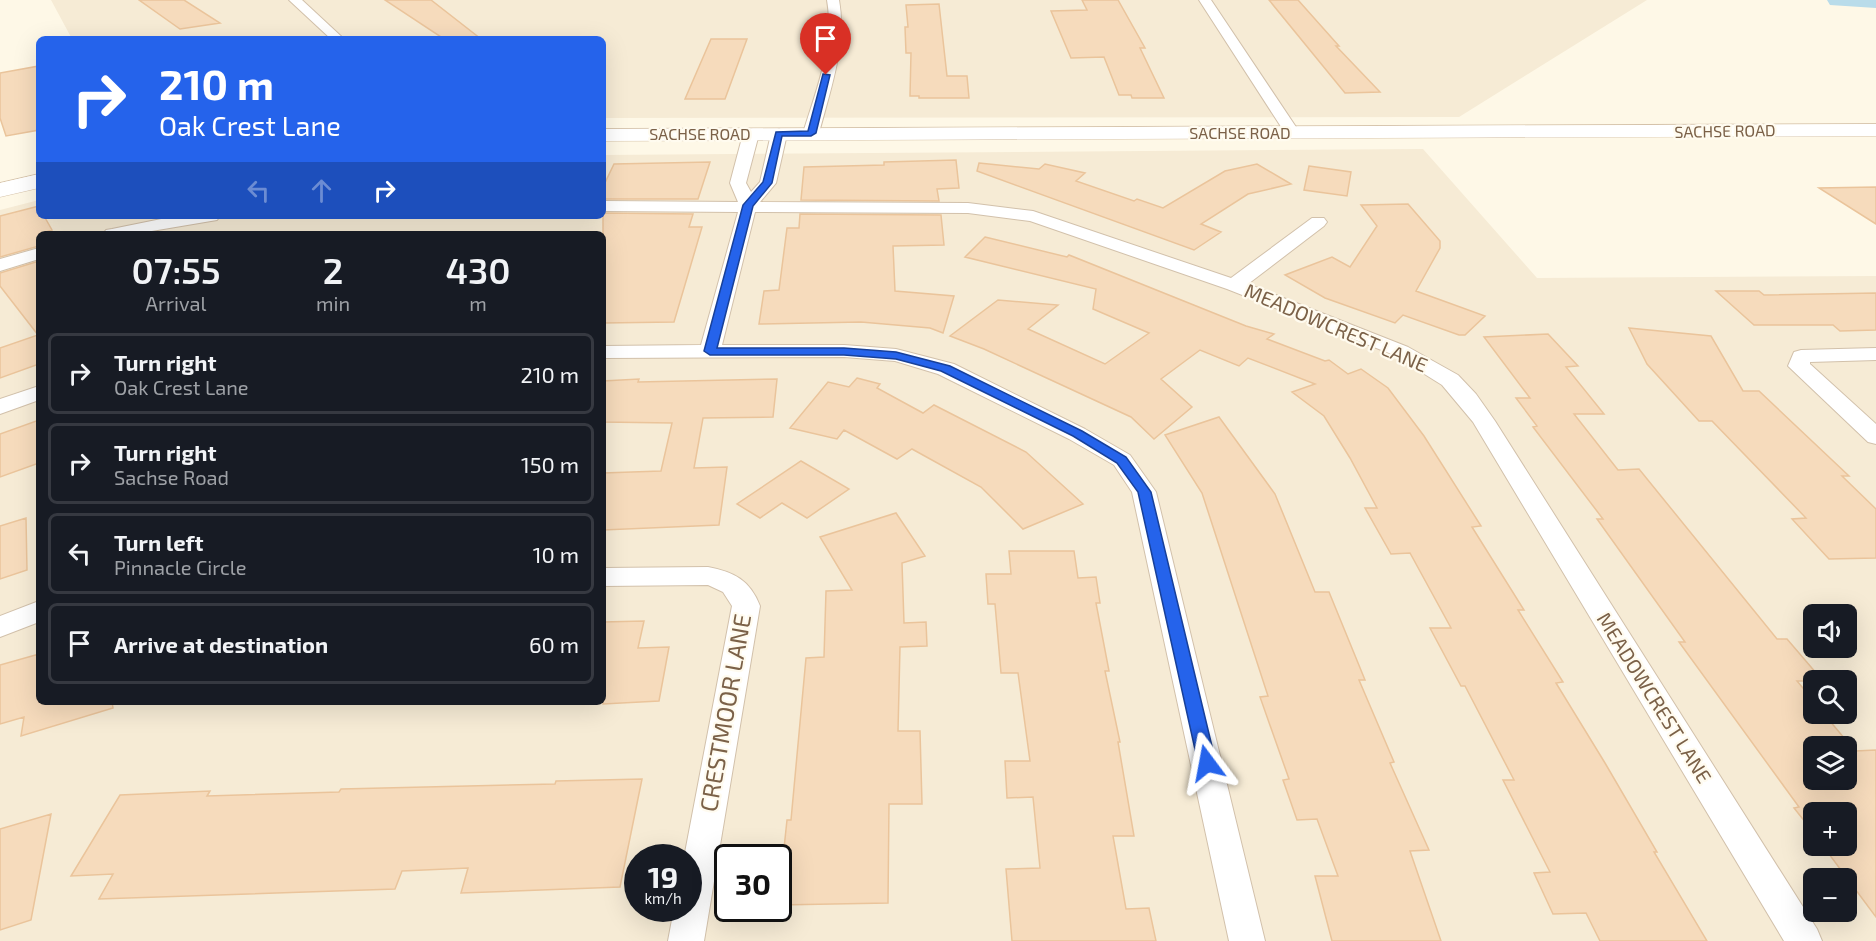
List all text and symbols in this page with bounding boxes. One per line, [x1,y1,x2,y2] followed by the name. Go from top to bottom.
[800,13,851,75] pin
[809,22,842,55] icon: arrive
[159,58,274,108] text: 210 m
[60,60,138,138] icon: right
[159,109,341,141] text: Oak Crest Lane
[1674,120,1776,141] street label: SACHSE ROAD
[1189,123,1291,142] street label: SACHSE ROAD
[649,124,751,143] street label: SACHSE ROAD
[242,174,275,207] icon: left
[305,174,338,207] icon: ahead
[368,174,401,207] icon: right
[131,248,221,291] text: 07:55
[323,248,343,291] text: 2
[445,248,511,291] text: 430
[1241,278,1432,377] street label: MEADOWCREST LANE
[146,291,206,315] text: Arrival
[316,291,350,315] text: min
[469,291,487,315] text: m
[114,349,216,375] text: Turn right
[63,357,96,390] icon: right
[520,361,579,387] text: 210 m
[114,375,249,399] text: Oak Crest Lane
[114,439,216,465] text: Turn right
[63,447,96,480] icon: right
[521,451,579,477] text: 150 m
[114,465,229,489] text: Sachse Road
[114,529,203,555] text: Turn left
[63,537,96,570] icon: left
[533,541,579,567] text: 10 m
[114,555,246,579] text: Pinnacle Circle
[1803,604,1857,922] map controls
[1803,604,1857,658] button: sound
[1593,608,1717,787] street label: MEADOWCREST LANE
[693,612,756,814] street label: CRESTMOOR LANE
[63,627,96,660] icon: arrive
[114,631,328,657] text: Arrive at destination
[529,631,579,657] text: 60 m
[1803,670,1857,724] button: search
[1175,731,1239,795] position arrow
[1803,736,1857,790] button: layers
[1803,802,1857,856] button: +
[714,844,792,922] speed limit sign: 30
[648,858,678,894] text: 19
[1803,868,1857,922] button: −
[644,889,682,907] text: km/h

